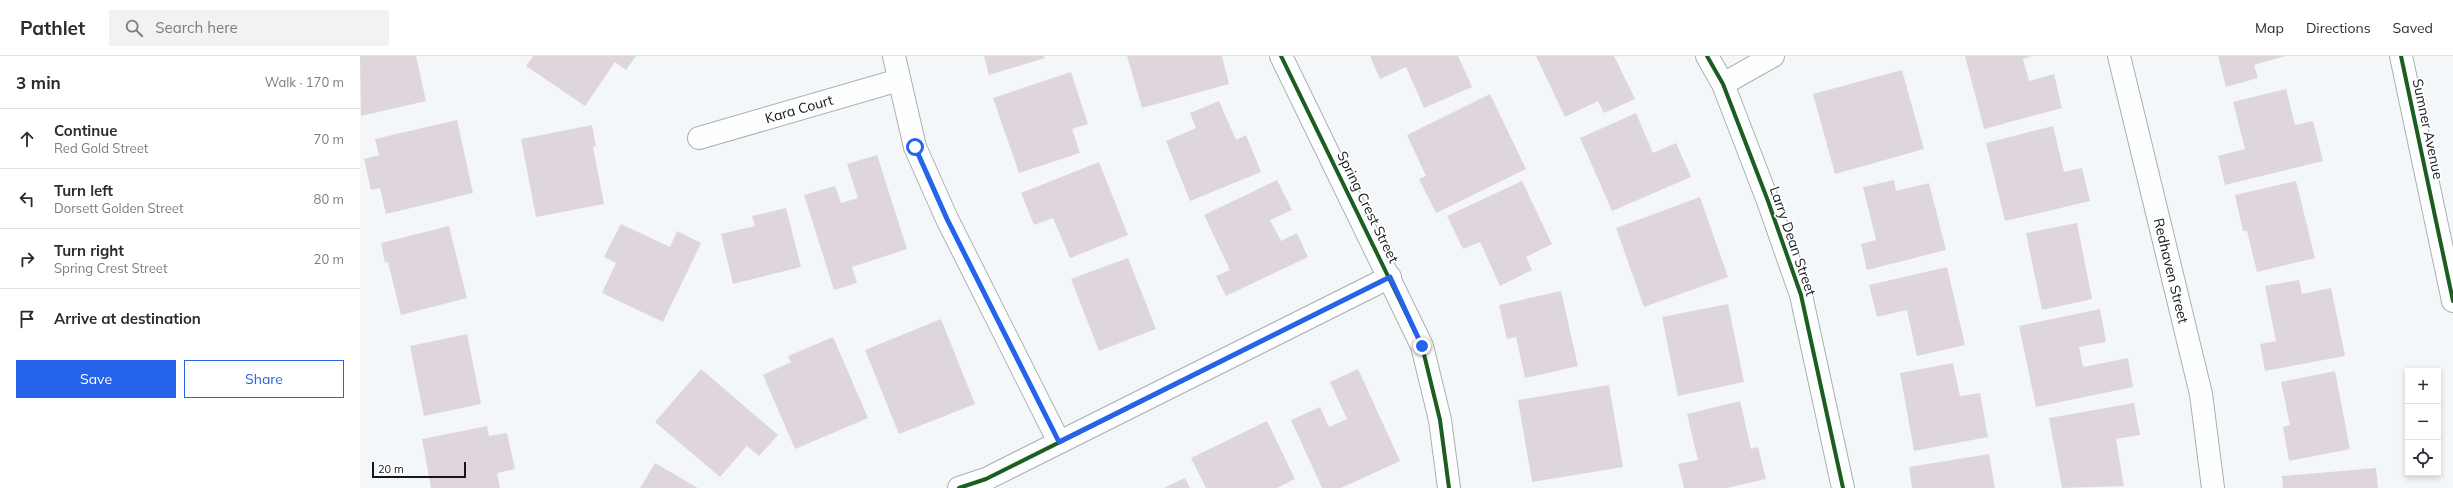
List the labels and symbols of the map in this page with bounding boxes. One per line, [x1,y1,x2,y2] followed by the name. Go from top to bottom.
[2409,77,2447,181] street label: Sumner Avenue
[763,91,835,127] street label: Kara Court
[906,138,924,156] route start
[1333,148,1403,266] street label: Spring Crest Street
[1766,184,1820,298] street label: Larry Dean Street
[2150,216,2193,325] street label: Redhaven Street
[1413,337,1431,355] route end
[372,460,466,479] scale bar

